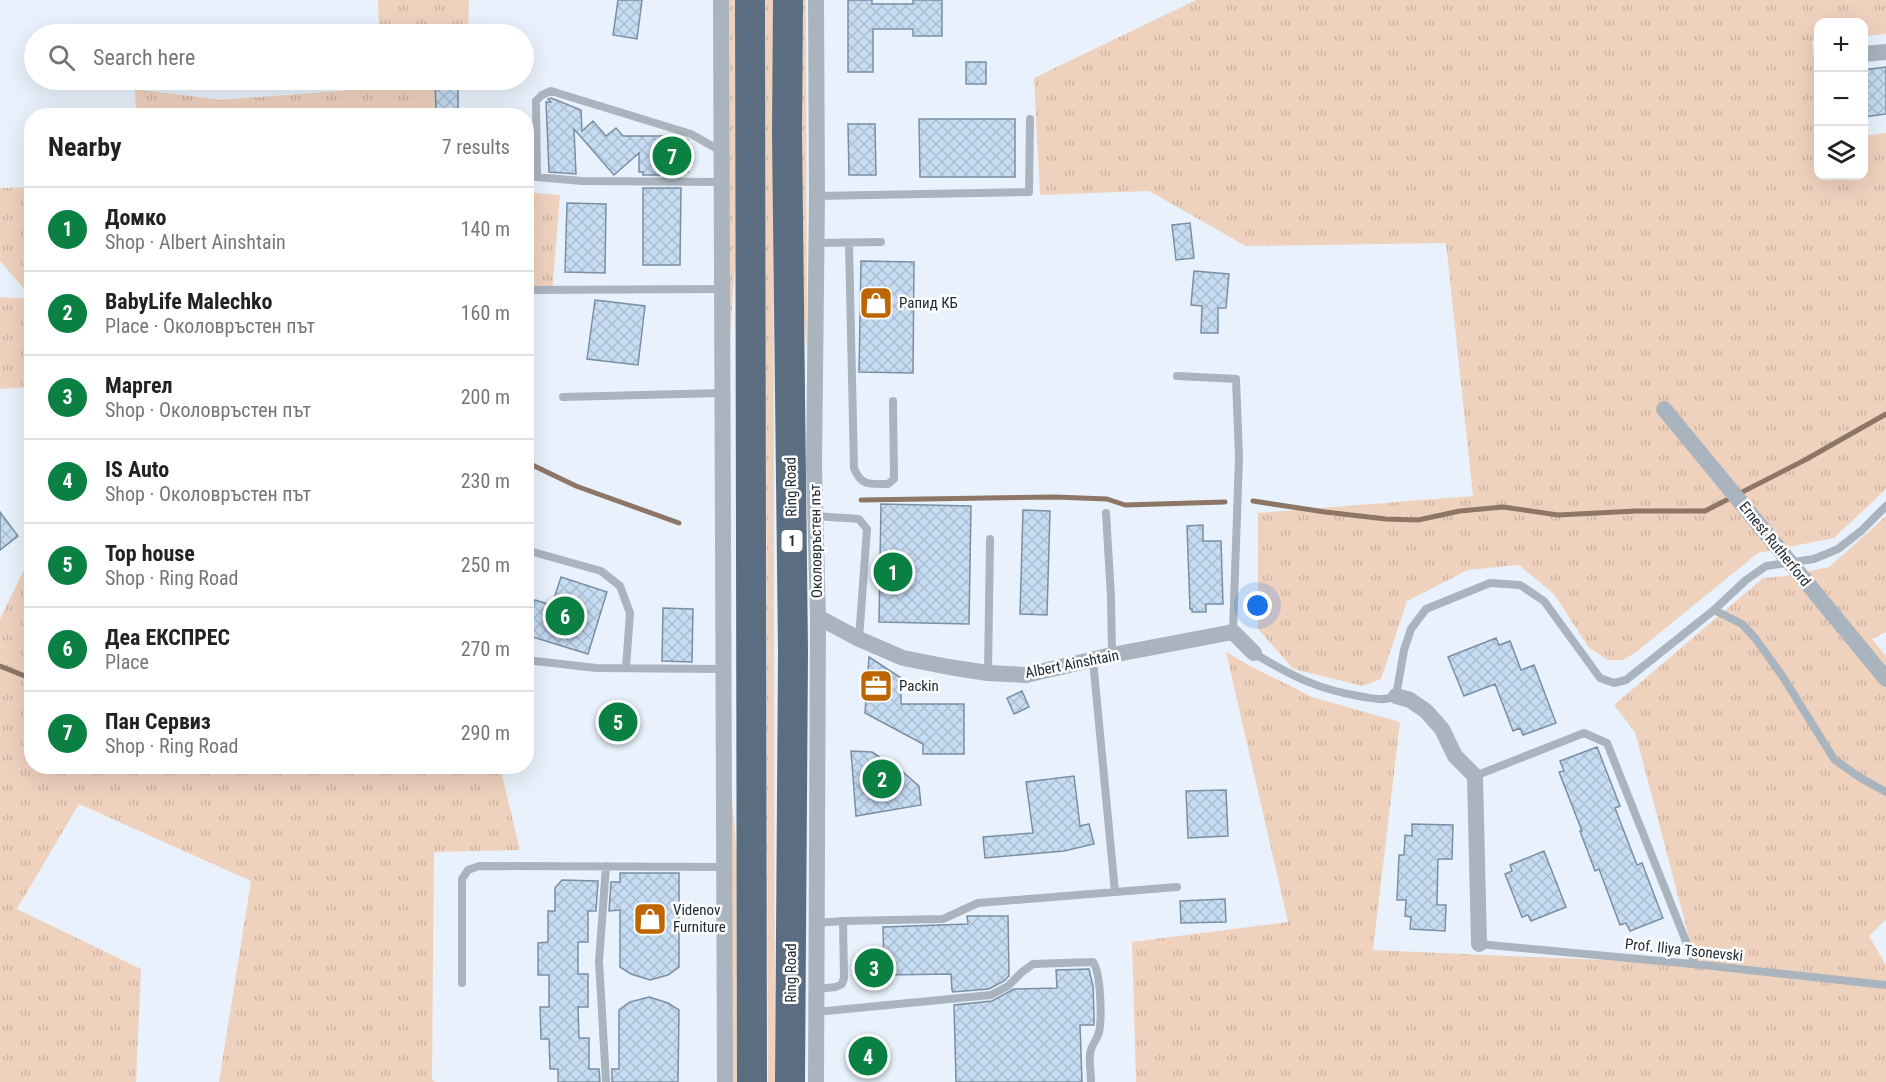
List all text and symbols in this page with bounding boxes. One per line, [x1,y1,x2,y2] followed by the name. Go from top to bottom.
[1814,18,1868,180] map controls
[1814,18,1868,72] button: +
[24,24,534,90] search box
[45,41,78,74] icon: search
[93,45,195,70] text: Search here
[1814,72,1868,126] button: −
[1814,126,1868,180] button: layers
[48,132,122,162] text: Nearby
[652,134,692,178] pin: 7
[442,135,510,159] text: 7 results
[105,205,166,230] text: Домко
[62,217,73,241] text: 1
[461,217,510,241] text: 140 m
[105,230,286,254] text: Shop · Albert Ainshtain
[858,285,894,321] shop icon: Рапид КБ
[105,289,272,314] text: BabyLife Malechko
[899,294,958,312] place label: Рапид КБ
[62,301,73,325] text: 2
[461,301,510,325] text: 160 m
[105,314,315,338] text: Place · Околовръстен път
[105,373,172,398] text: Маргел
[62,385,73,409] text: 3
[461,385,510,409] text: 200 m
[105,398,311,422] text: Shop · Околовръстен път
[105,457,169,482] text: IS Auto
[781,457,801,517] street label: Ring Road
[62,469,73,493] text: 4
[461,469,510,493] text: 230 m
[105,482,311,506] text: Shop · Околовръстен път
[806,484,826,598] street label: Околовръстен път
[1735,498,1815,590] street label: Ernest Rutherford
[782,530,802,552] road number: 1
[105,541,195,566] text: Top house
[874,550,912,594] pin: 1
[62,553,73,577] text: 5
[461,553,510,577] text: 250 m
[105,566,239,590] text: Shop · Ring Road
[1243,591,1272,620] your location
[546,594,584,638] pin: 6
[105,625,230,650] text: Деа ЕКСПРЕС
[62,637,73,661] text: 6
[461,637,510,661] text: 270 m
[1024,646,1120,682] street label: Albert Ainshtain
[105,650,149,674] text: Place
[858,668,894,704] office icon: Packin
[899,677,939,695] place label: Packin
[598,700,638,744] pin: 5
[105,709,211,734] text: Пан Сервиз
[62,721,73,745] text: 7
[461,721,510,745] text: 290 m
[105,734,239,758] text: Shop · Ring Road
[862,756,902,802] pin: 2
[632,901,668,937] shop icon: Videnov Furniture
[673,901,726,936] place label: Videnov Furniture
[1624,935,1744,965] street label: Prof. Iliya Tsonevski
[782,943,800,1003] street label: Ring Road
[854,946,894,990] pin: 3
[848,1034,888,1078] pin: 4

